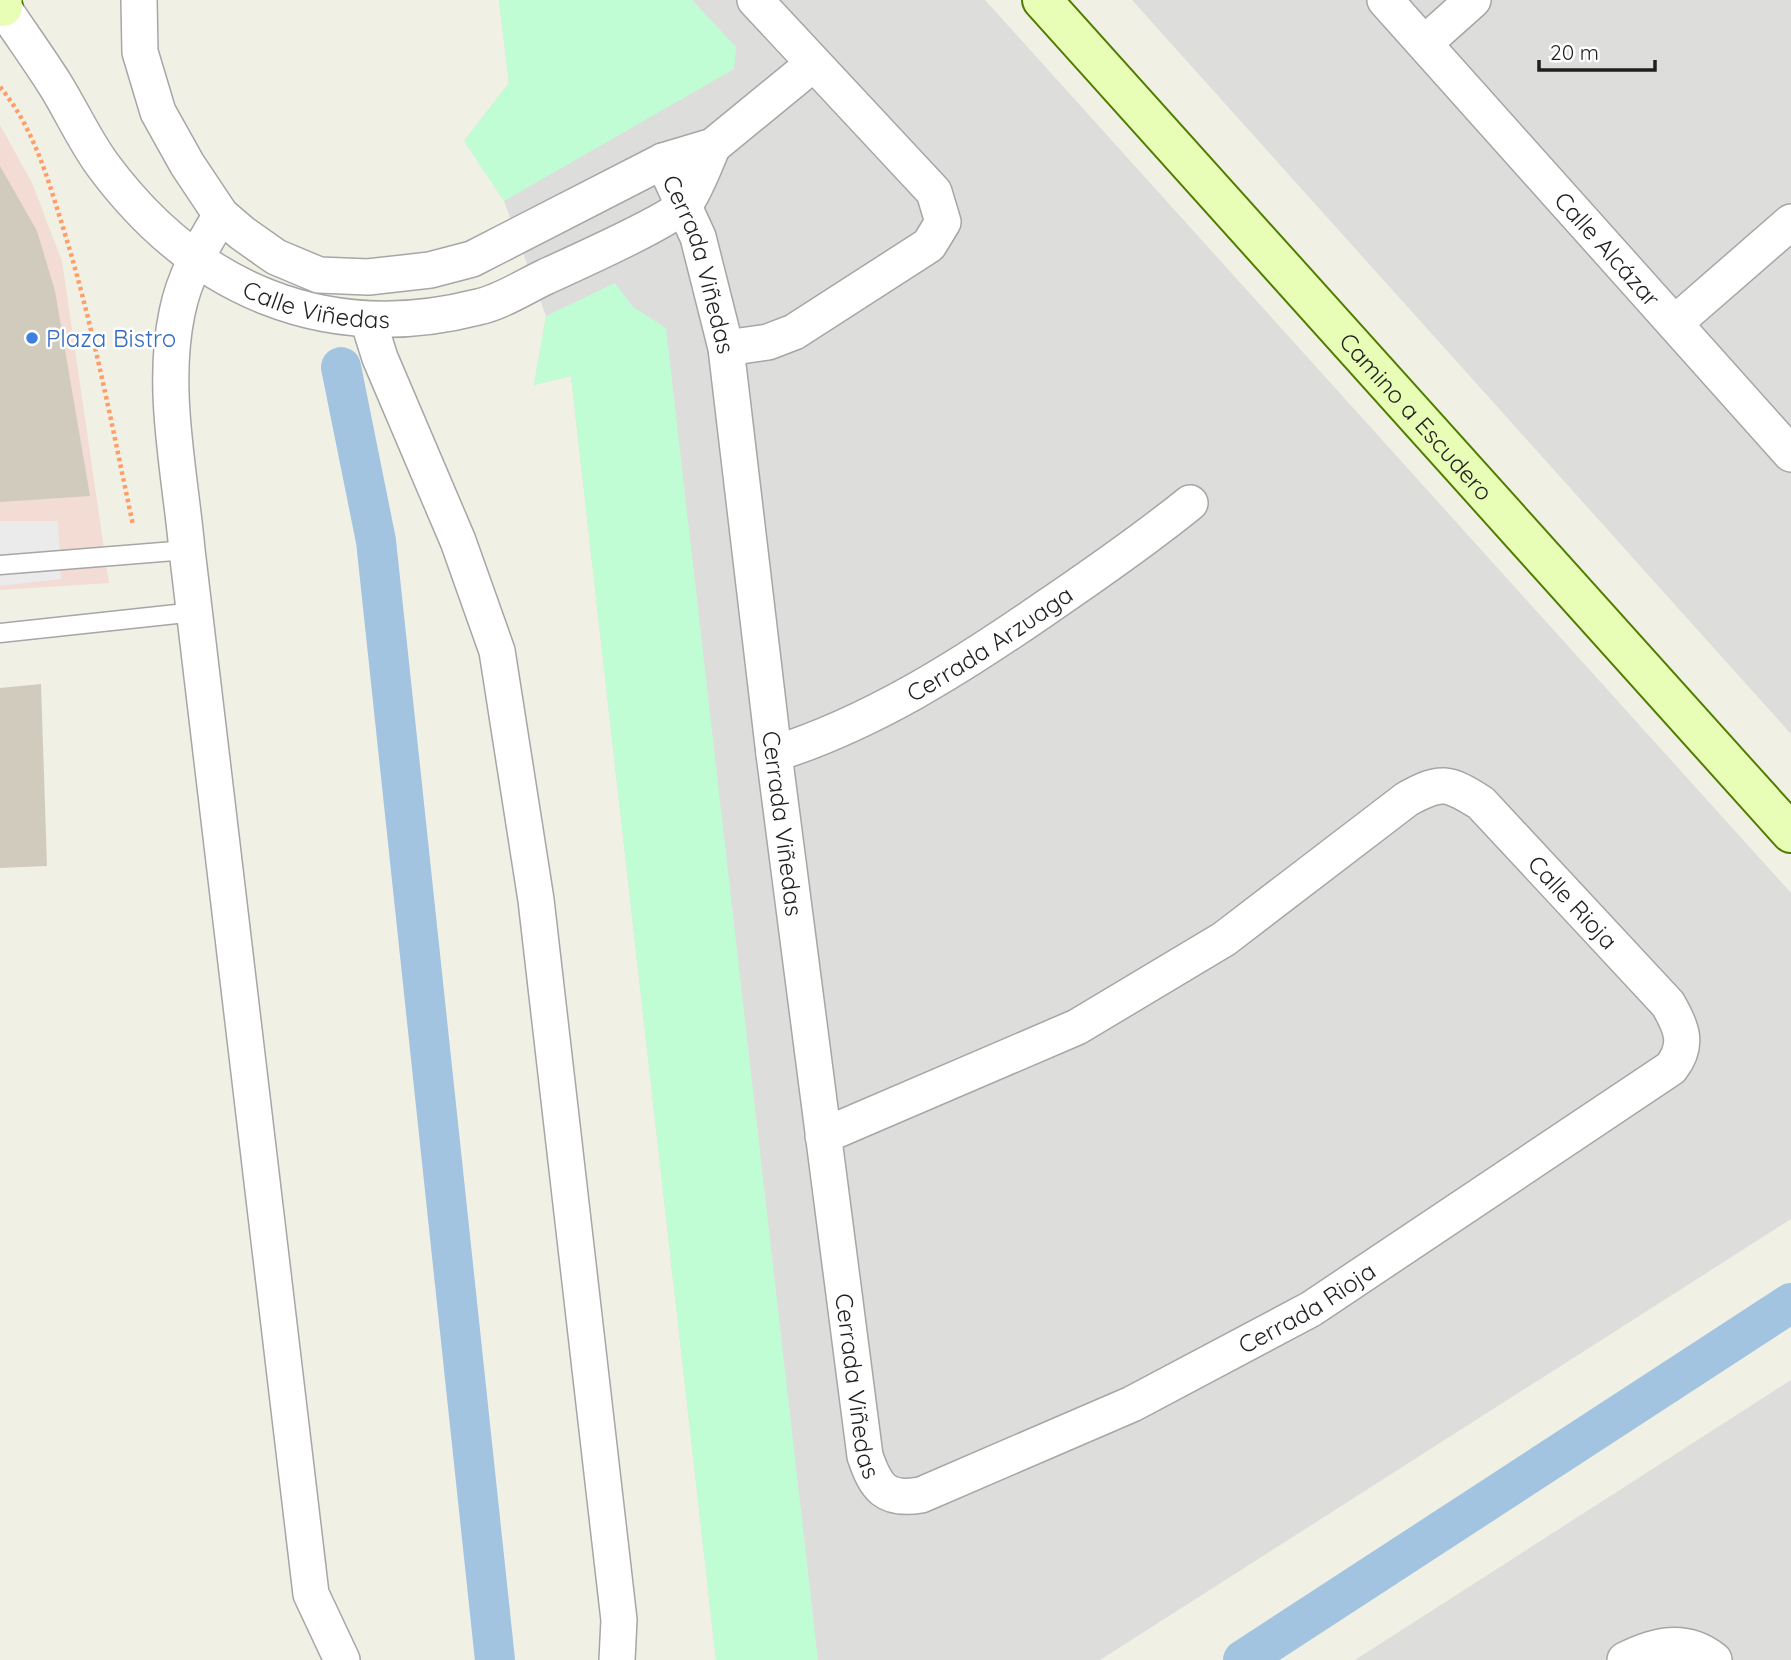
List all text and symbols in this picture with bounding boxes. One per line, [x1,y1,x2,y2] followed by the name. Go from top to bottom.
[1539,28,1654,72] scale bar
[1550,39,1599,65] text: 20 m
[656,170,742,357] street label: Cerrada Viñedas
[1548,185,1667,313] street label: Calle Alcázar
[238,274,390,334] street label: Calle Viñedas
[46,323,176,353] place label: Plaza Bistro
[1333,326,1500,507] street label: Camino a Escudero
[24,330,40,346] marker: Plaza Bistro
[901,579,1078,708] street label: Cerrada Arzuaga
[756,729,810,918] street label: Cerrada Viñedas
[1522,849,1624,955] street label: Calle Rioja
[1233,1255,1381,1360] street label: Cerrada Rioja
[829,1291,887,1483] street label: Cerrada Viñedas

